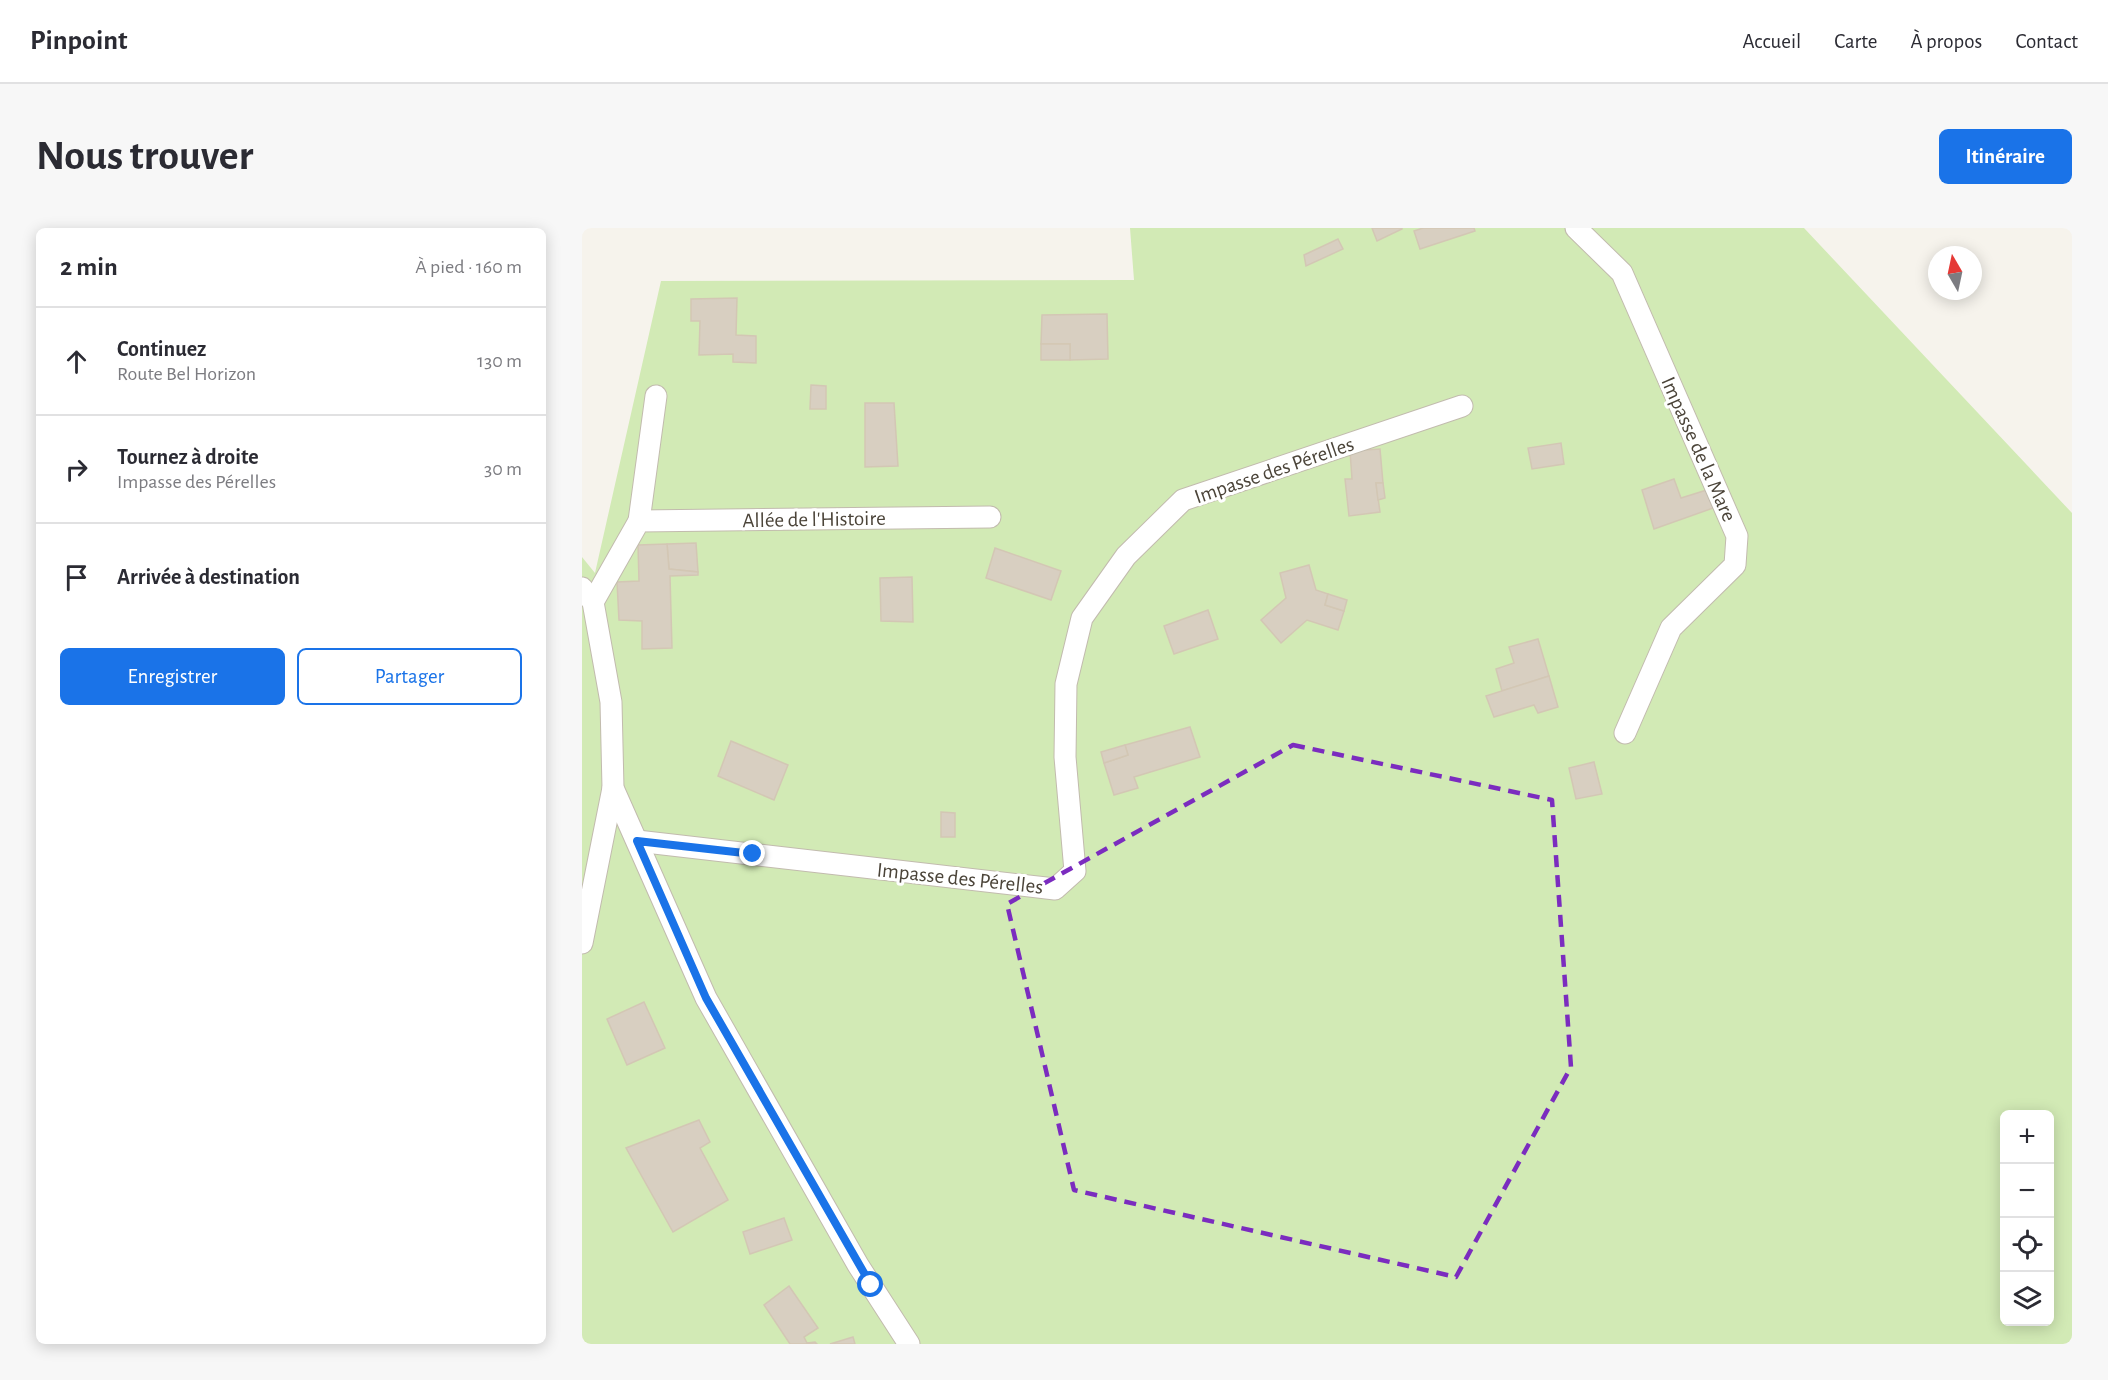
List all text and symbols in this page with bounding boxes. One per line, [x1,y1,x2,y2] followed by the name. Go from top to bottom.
[30,27,128,55] text: Pinpoint
[1743,31,1801,52] text: Accueil
[1834,31,1877,52] text: Carte
[1910,31,1982,52] text: À propos
[2015,31,2078,52] text: Contact
[1939,129,2072,184] button: Itinéraire
[36,135,253,177] text: Nous trouver
[1928,246,1982,300] north arrow
[60,254,118,280] text: 2 min
[415,257,522,277] text: À pied · 160 m
[117,338,206,360] text: Continuez
[60,345,93,378] icon: ahead
[477,351,522,371] text: 130 m
[117,364,256,384] text: Route Bel Horizon
[1657,374,1740,525] street label: Impasse de la Mare
[1192,433,1357,508] street label: Impasse des Pérelles
[117,446,259,468] text: Tournez à droite
[60,453,93,486] icon: right
[484,459,522,479] text: 30 m
[117,472,276,492] text: Impasse des Pérelles
[742,508,886,531] street label: Allée de l'Histoire
[60,561,93,594] icon: arrive
[117,566,300,588] text: Arrivée à destination
[60,648,285,705] button: Enregistrer
[297,648,522,705] button: Partager
[739,840,765,866] route end
[876,859,1044,898] street label: Impasse des Pérelles
[2000,1110,2054,1326] map controls
[2000,1110,2054,1164] button: +
[2000,1164,2054,1218] button: −
[2000,1218,2054,1272] button: locate
[857,1271,883,1297] route start
[2000,1272,2054,1326] button: layers

